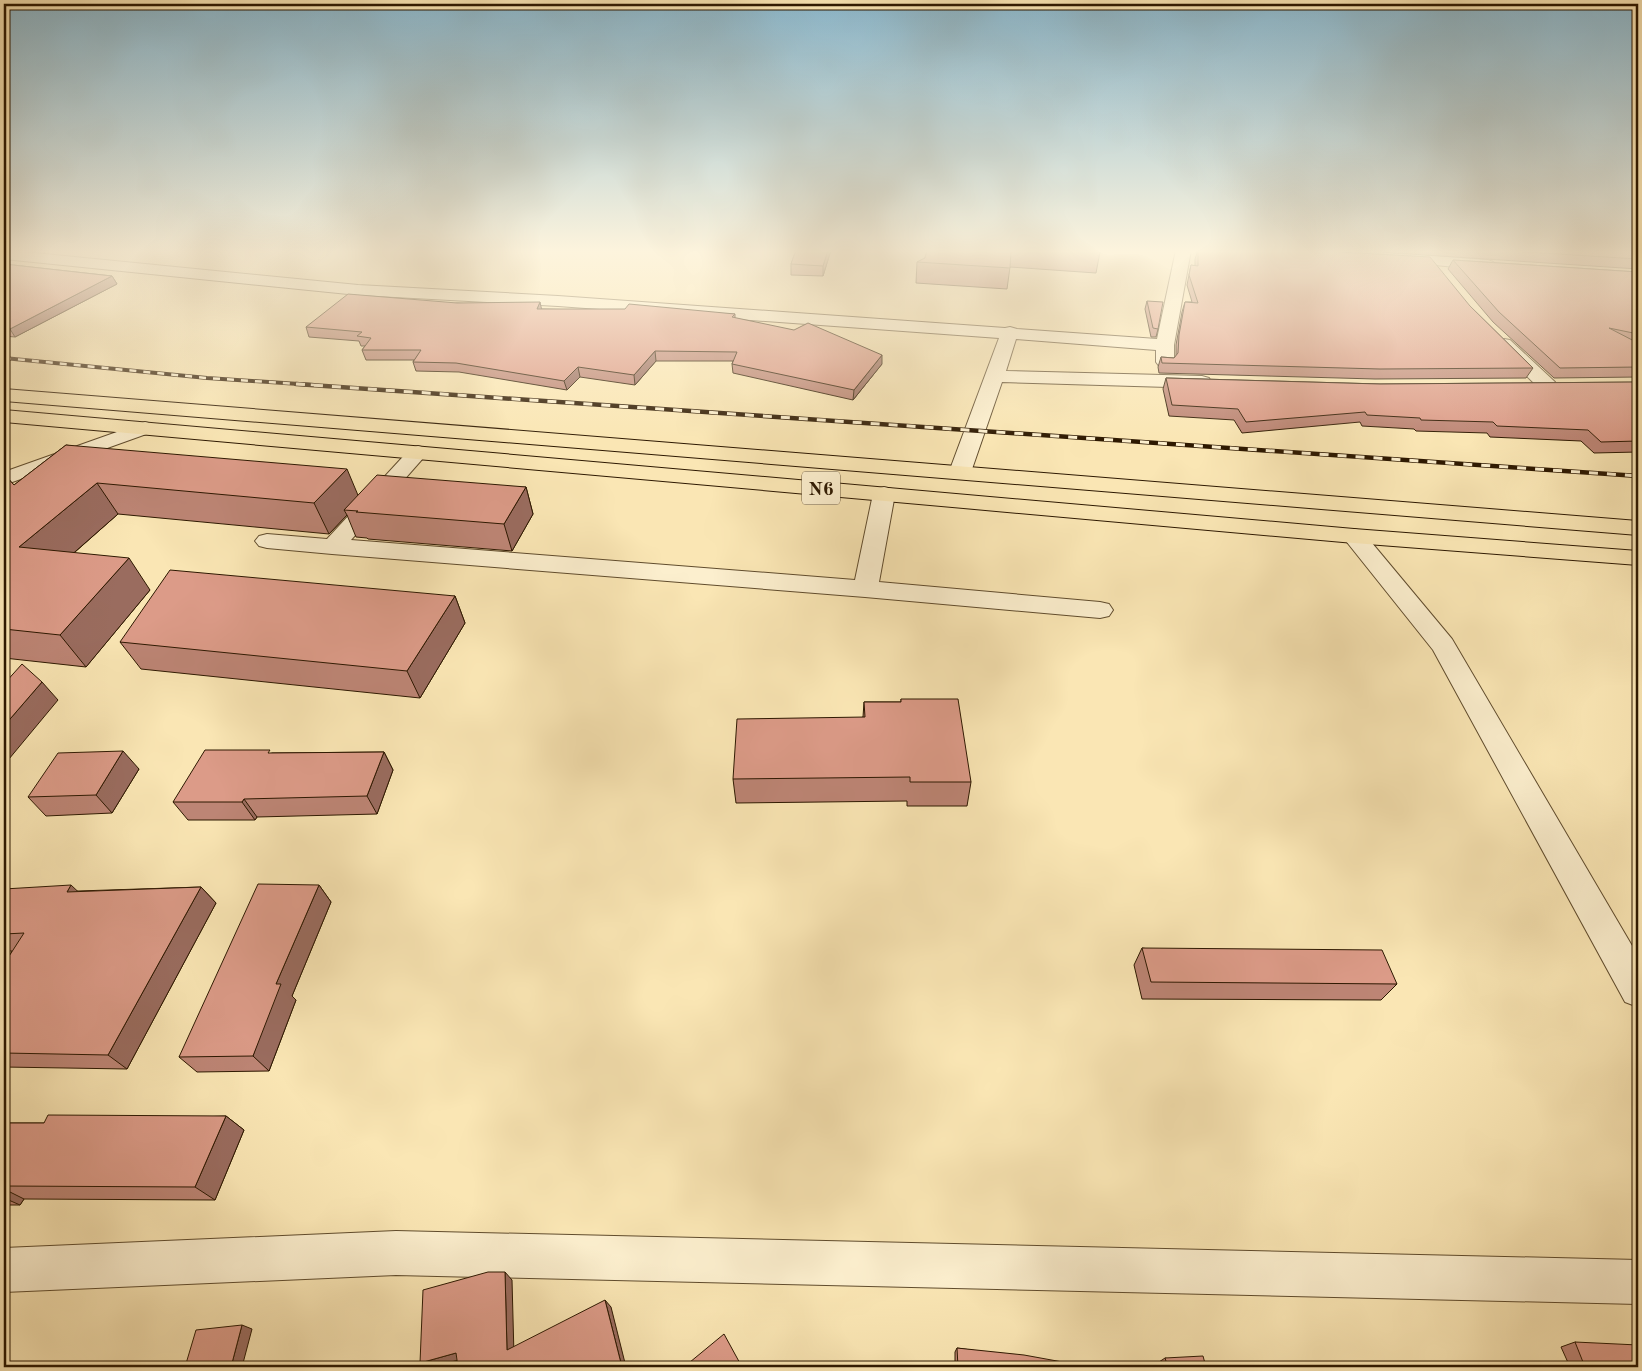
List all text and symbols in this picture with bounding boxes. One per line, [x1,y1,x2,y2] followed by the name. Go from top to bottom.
[802,472,840,504] road number: N6

